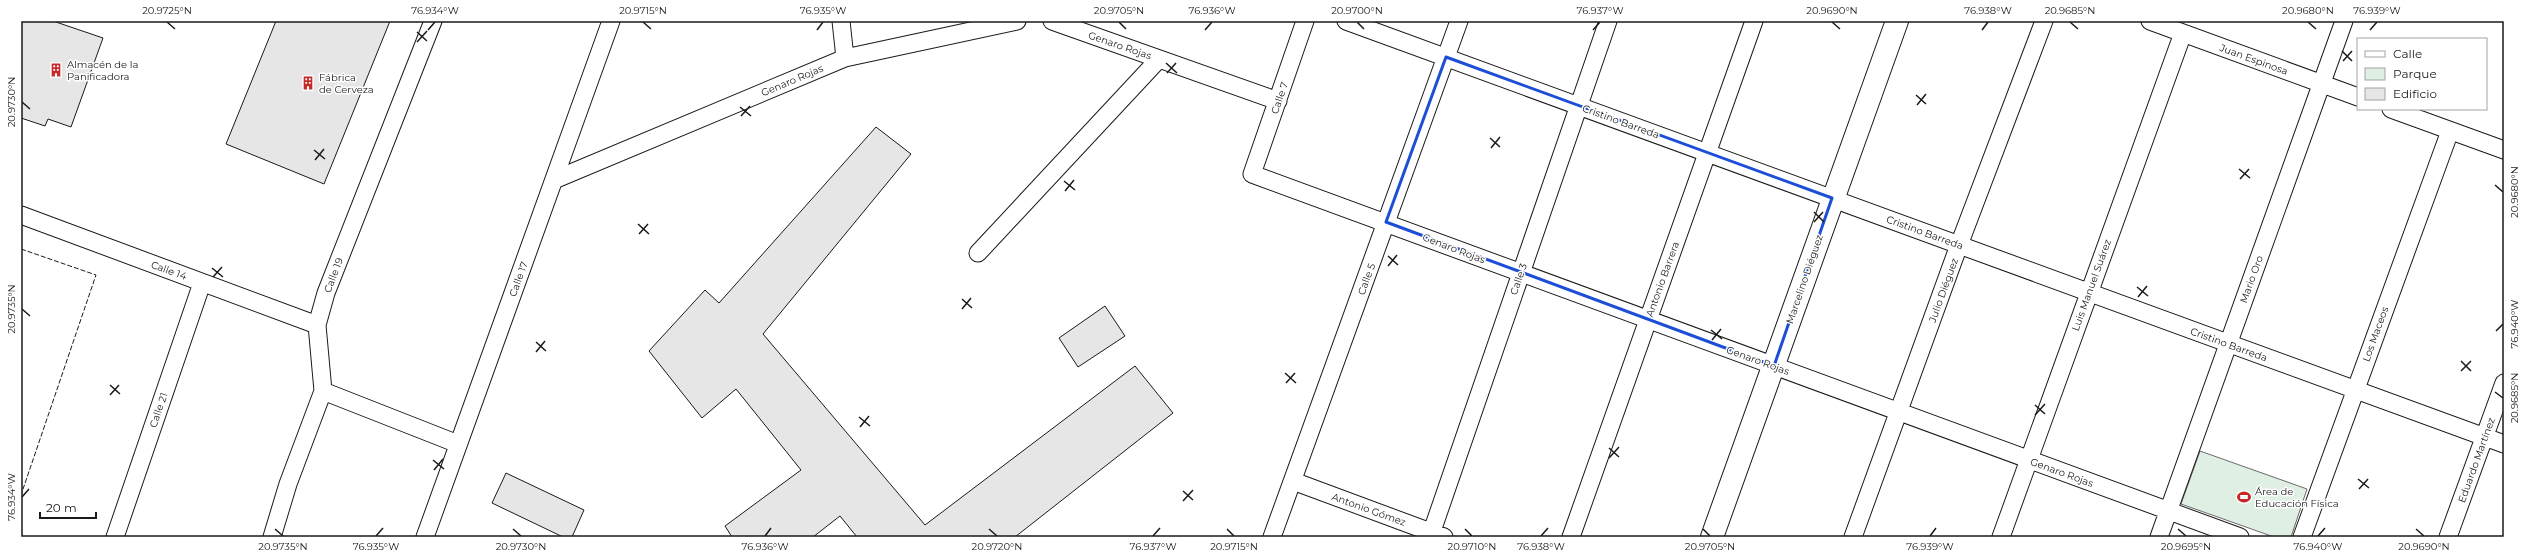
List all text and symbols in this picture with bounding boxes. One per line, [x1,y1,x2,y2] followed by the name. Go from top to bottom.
[142,4,192,17] text: 20.9725°N
[411,4,459,17] text: 76.934°W
[619,4,667,17] text: 20.9715°N
[800,4,846,17] text: 76.935°W
[1094,4,1144,17] text: 20.9705°N
[1188,4,1236,17] text: 76.936°W
[1331,4,1383,17] text: 20.9700°N
[1576,4,1624,17] text: 76.937°W
[1806,4,1858,17] text: 20.9690°N
[1964,4,2012,17] text: 76.938°W
[2045,4,2095,17] text: 20.9685°N
[2282,4,2334,17] text: 20.9680°N
[2353,4,2401,17] text: 76.939°W
[1086,29,1153,62] street label: Genaro Rojas
[2357,38,2487,110] legend
[2217,41,2290,78] street label: Juan Espinosa
[2393,46,2422,61] text: Calle
[67,58,138,83] place label: Almacén de la Panificadora
[759,61,825,99] street label: Genaro Rojas
[48,62,64,78] building icon: Almacén de la Panificadora
[2393,66,2437,81] text: Parque
[319,71,374,96] place label: Fábrica de Cerveza
[300,75,316,91] building icon: Fábrica de Cerveza
[5,77,18,127] text: 20.9730°N
[1268,80,1291,116] street label: Calle 7
[2393,86,2437,101] text: Edificio
[1581,102,1661,141] street label: Cristino Barreda
[2508,166,2521,218] text: 20.9680°N
[1885,213,1965,252] street label: Cristino Barreda
[1421,231,1487,266] street label: Genaro Rojas
[1783,233,1826,326] street label: Marcelino Diéguez
[2069,237,2114,333] street label: Luis Manuel Suárez
[1643,240,1682,319] street label: Antonio Barrera
[2237,254,2266,305] street label: Mario Oro
[321,256,346,295] street label: Calle 19
[1925,256,1961,325] street label: Julio Diéguez
[149,258,189,283] street label: Calle 14
[506,260,531,299] street label: Calle 17
[1355,261,1378,297] street label: Calle 5
[1507,261,1530,297] street label: Calle 3
[5,284,18,334] text: 20.9735°N
[2508,300,2521,348] text: 76.940°W
[2359,305,2391,364] street label: Los Maceos
[2189,325,2269,364] street label: Cristino Barreda
[1725,343,1791,378] street label: Genaro Rojas
[2508,373,2521,423] text: 20.9685°N
[146,391,171,429] street label: Calle 21
[2455,416,2498,505] street label: Eduardo Martínez
[2029,455,2095,490] street label: Genaro Rojas
[5,473,18,521] text: 76.934°W
[2255,485,2339,510] place label: Área de Educación Física
[2236,489,2252,505] sports icon: Área de Educación Física
[1330,490,1408,529] street label: Antonio Gómez
[40,494,96,520] scale bar
[46,500,77,515] text: 20 m
[258,540,308,553] text: 20.9735°N
[353,540,399,553] text: 76.935°W
[496,540,546,553] text: 20.9730°N
[741,540,789,553] text: 76.936°W
[972,540,1022,553] text: 20.9720°N
[1129,540,1177,553] text: 76.937°W
[1210,540,1258,553] text: 20.9715°N
[1448,540,1496,553] text: 20.9710°N
[1517,540,1565,553] text: 76.938°W
[1685,540,1735,553] text: 20.9705°N
[1906,540,1954,553] text: 76.939°W
[2161,540,2211,553] text: 20.9695°N
[2294,540,2342,553] text: 76.940°W
[2398,540,2450,553] text: 20.9690°N

